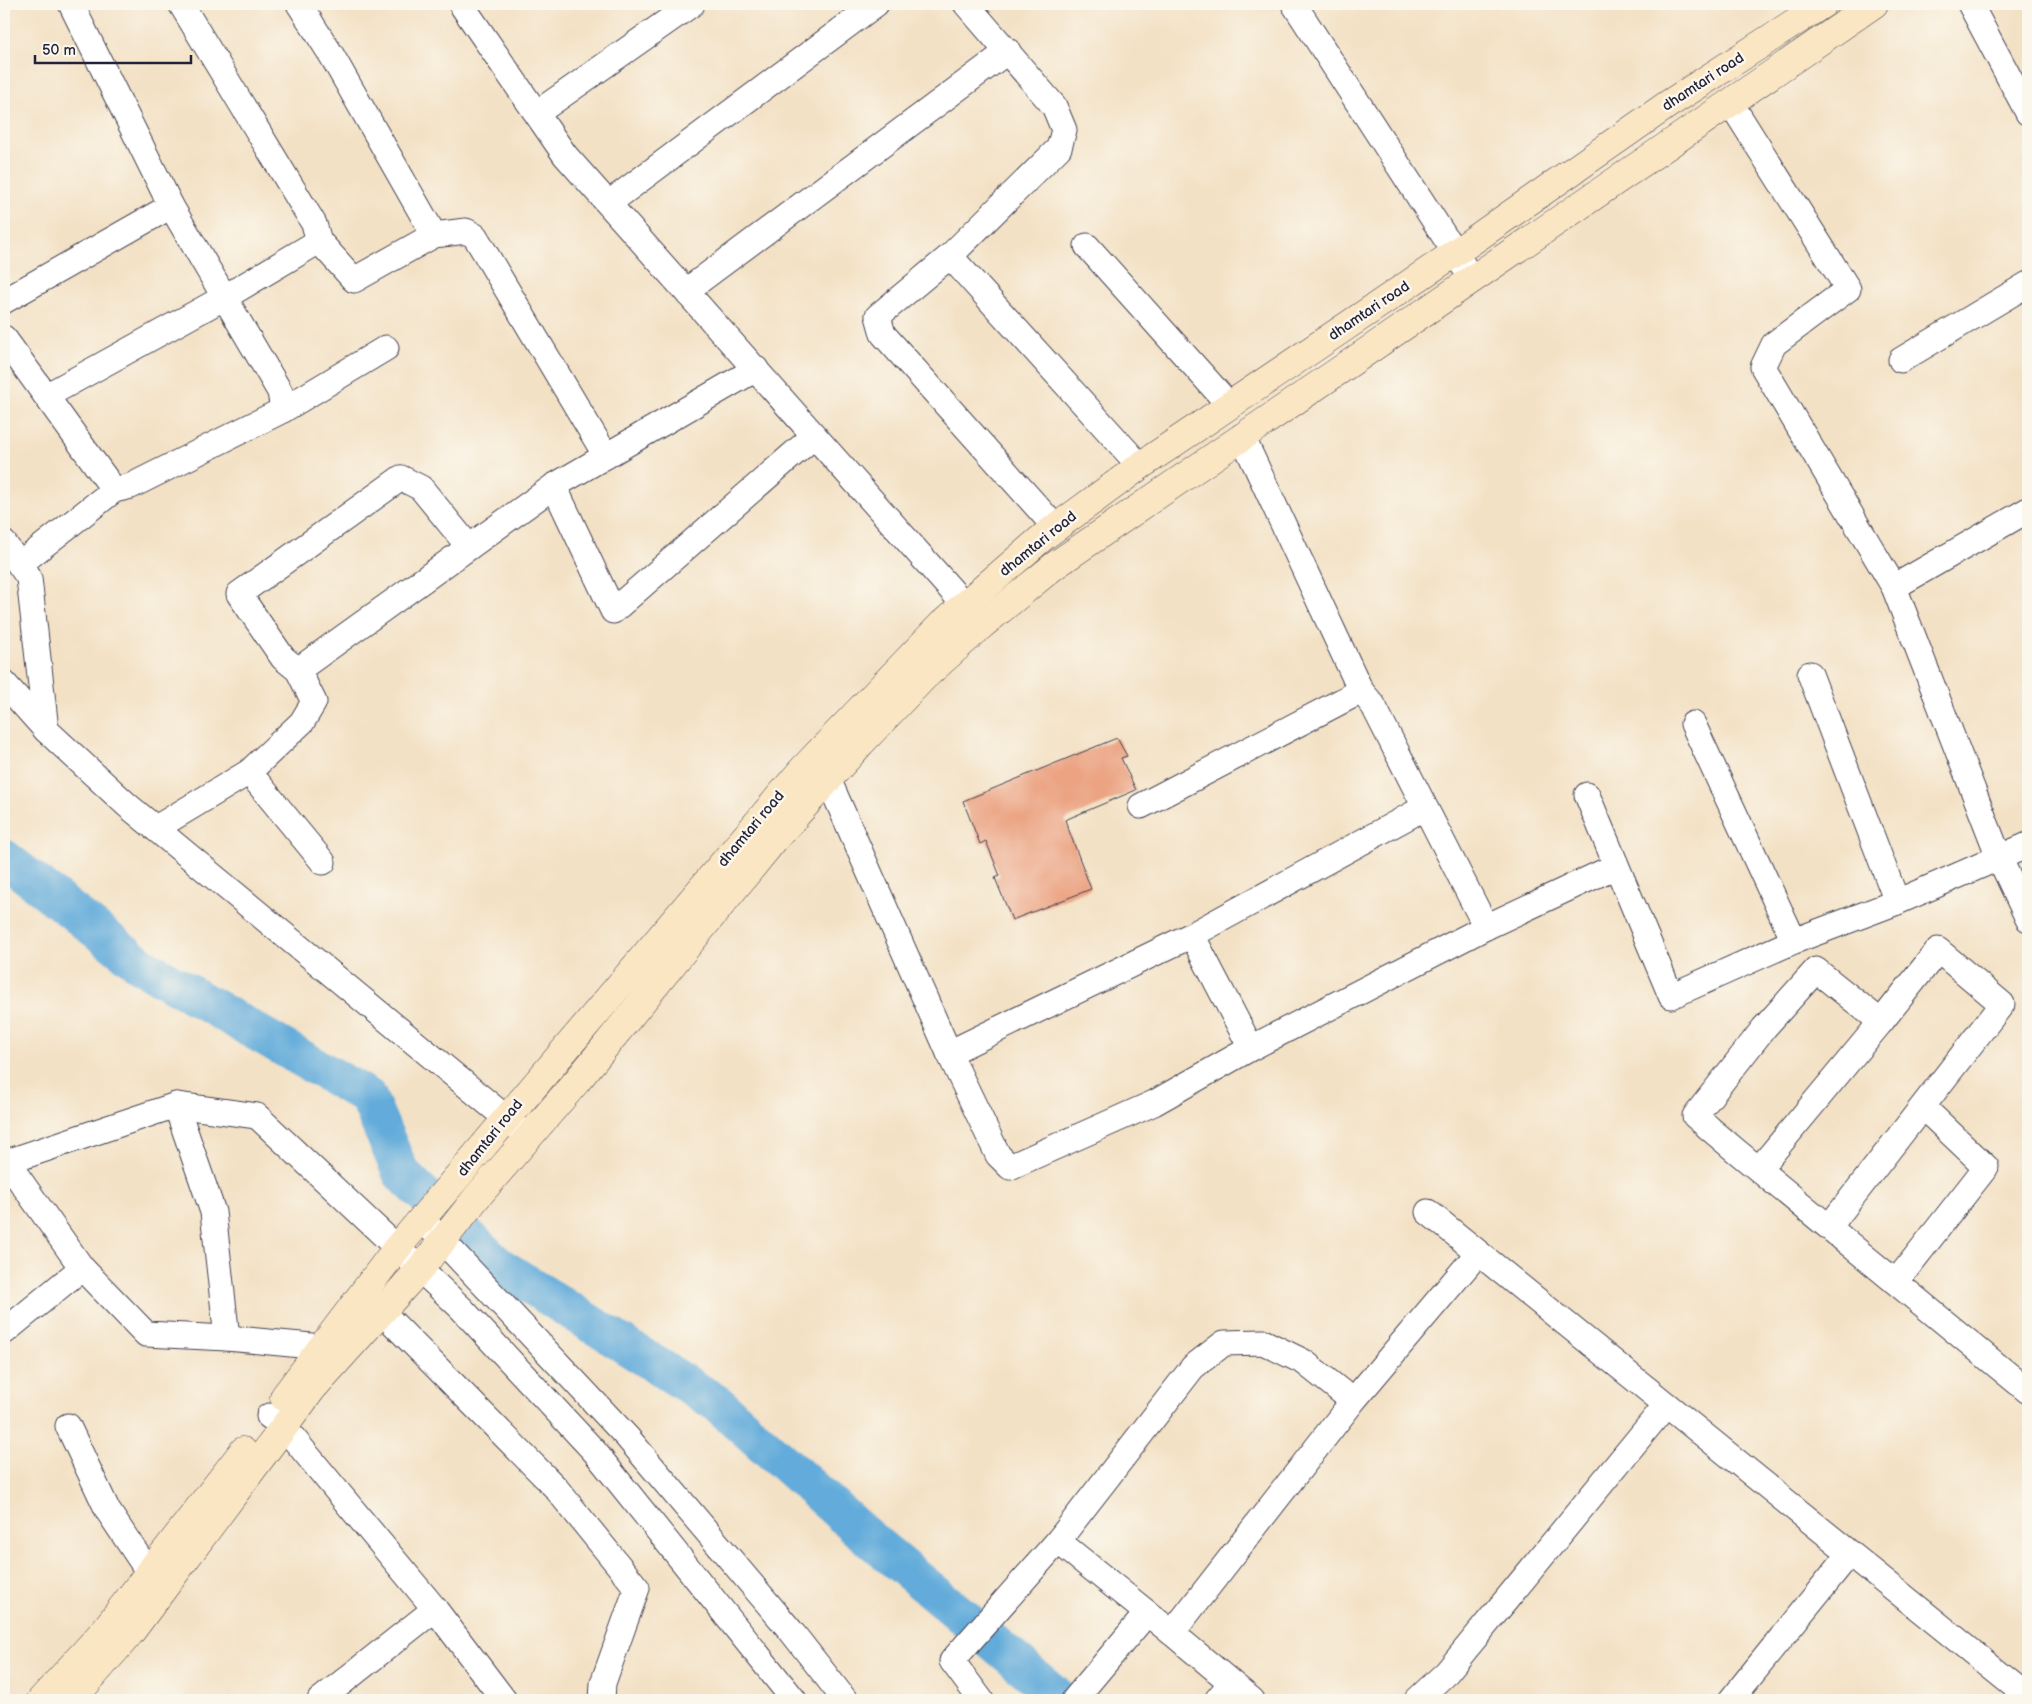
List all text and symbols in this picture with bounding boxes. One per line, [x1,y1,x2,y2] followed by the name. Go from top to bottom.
[35,32,191,64] scale bar
[42,41,76,60] text: 50 m
[1658,48,1748,116] street label: dhamtari road
[1325,277,1413,345] street label: dhamtari road
[995,507,1081,581] street label: dhamtari road
[713,787,789,871] street label: dhamtari road
[453,1095,527,1181] street label: dhamtari road

